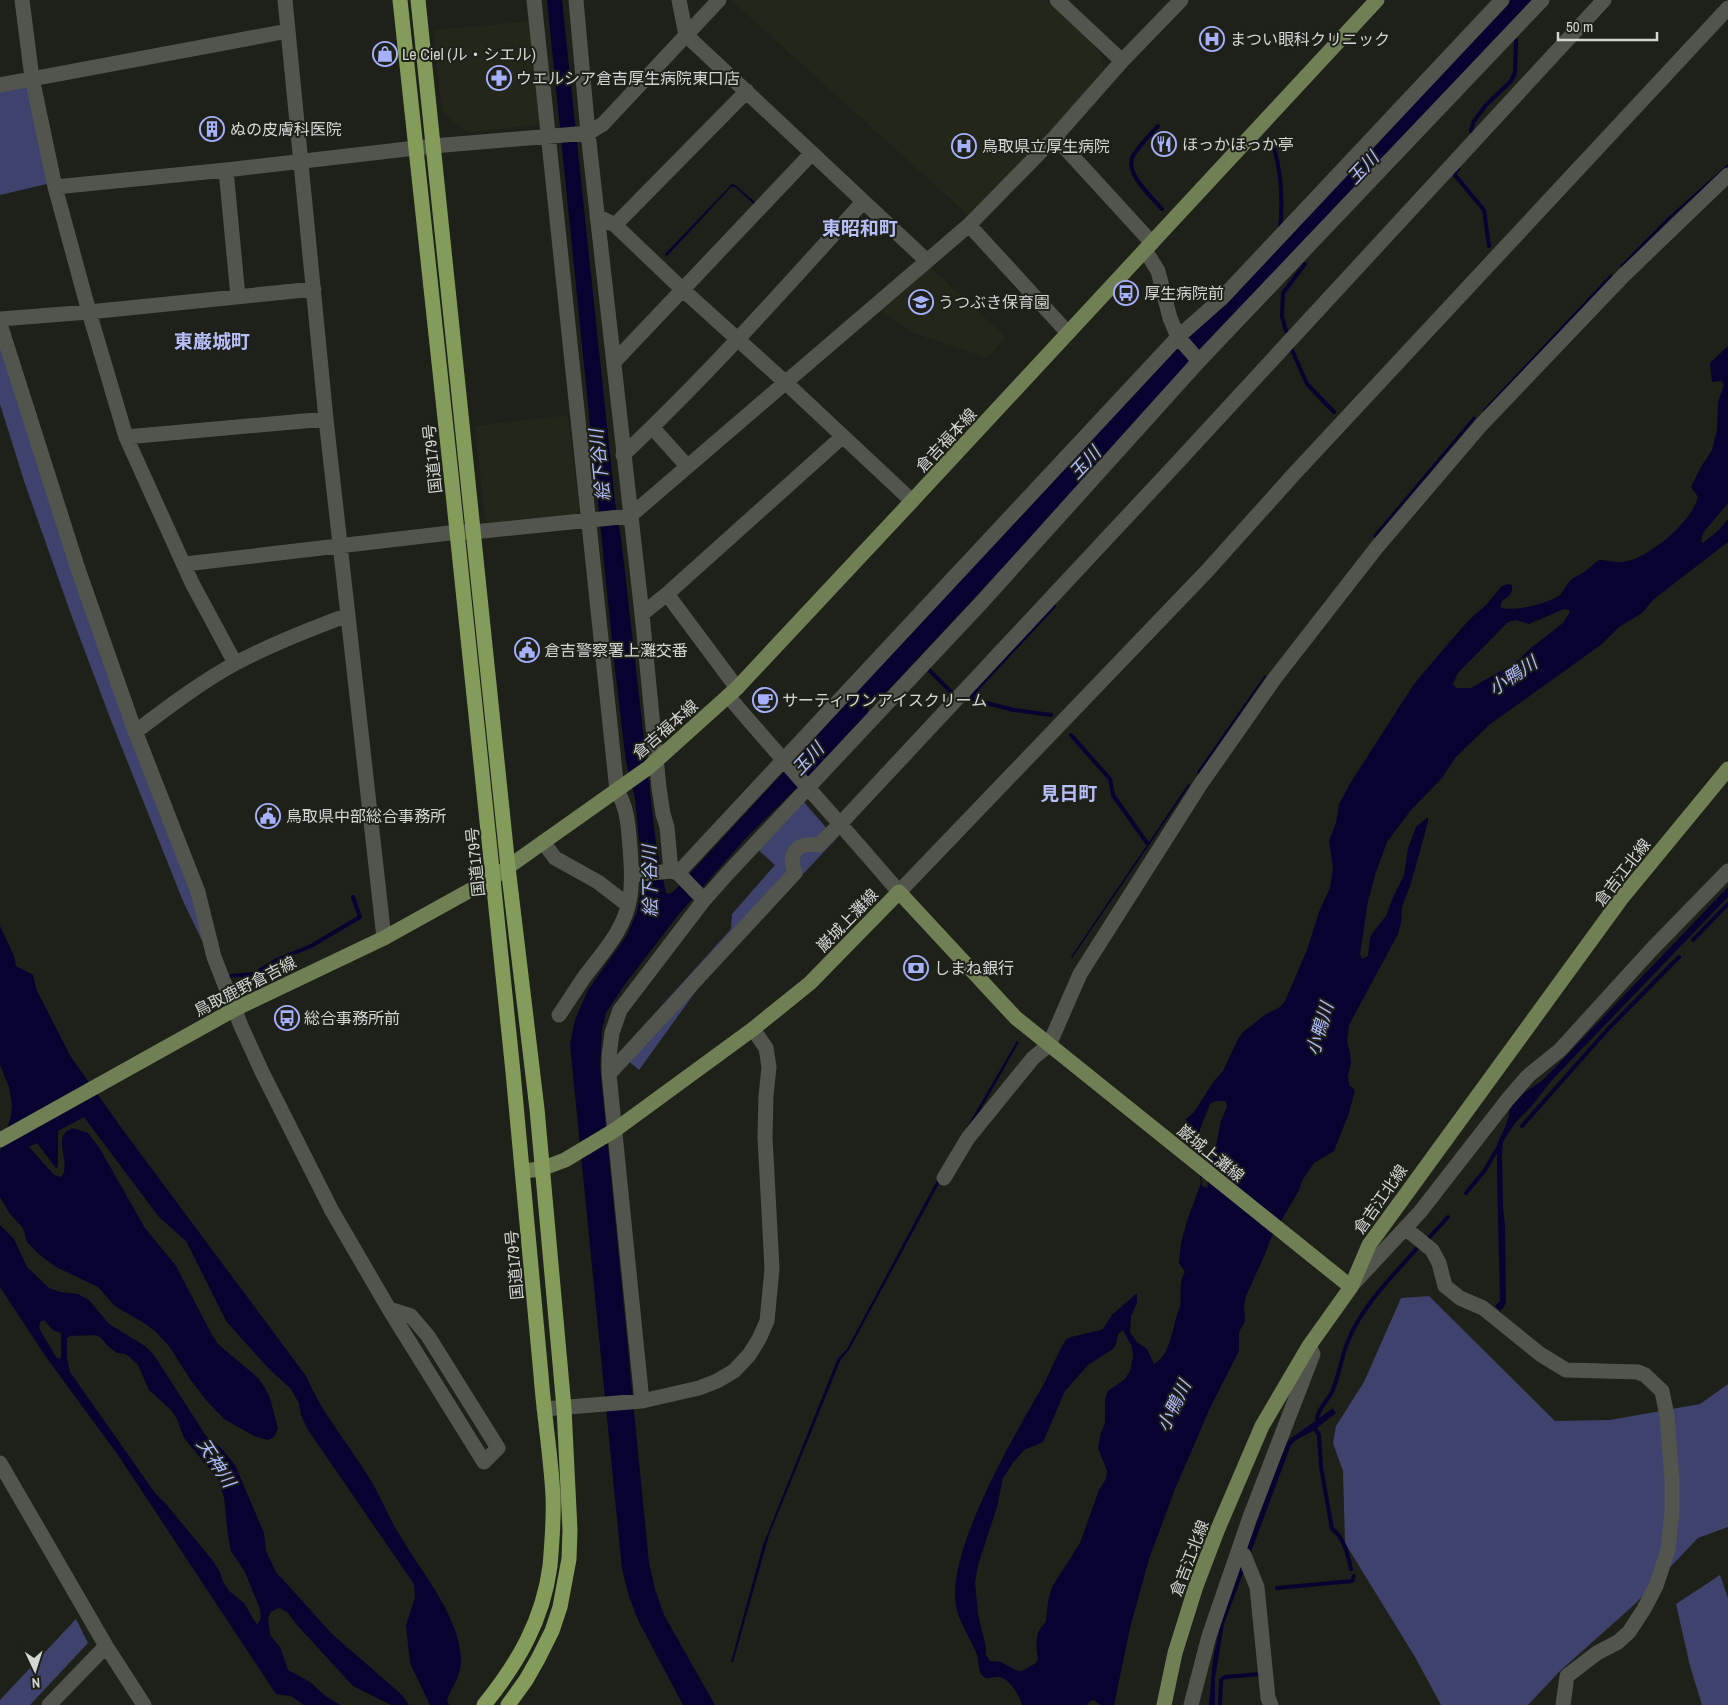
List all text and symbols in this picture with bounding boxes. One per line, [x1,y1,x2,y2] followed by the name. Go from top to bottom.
[1558,10,1657,42] scale bar
[1566,16,1593,37] text: 50 m
[1199,26,1225,52] hospital icon: まつい眼科クリニック
[1230,28,1390,50] place label: まつい眼科クリニック
[372,41,398,67] shop icon: Le Ciel (ル・シエル)
[402,43,536,65] place label: Le Ciel (ル・シエル)
[486,65,512,91] pharmacy icon: ウエルシア倉吉厚生病院東口店
[516,67,740,89] place label: ウエルシア倉吉厚生病院東口店
[199,116,225,142] building icon: ぬの皮膚科医院
[230,118,342,140] place label: ぬの皮膚科医院
[1151,131,1177,157] restaurant icon: ほっかほっか亭
[951,133,977,159] hospital icon: 鳥取県立厚生病院
[1182,133,1294,155] place label: ほっかほっか亭
[982,135,1110,157] place label: 鳥取県立厚生病院
[1341,145,1385,189] water label: 玉川
[822,215,898,241] district label: 東昭和町
[1113,280,1139,306] bus stop icon: 厚生病院前
[1144,282,1224,304] place label: 厚生病院前
[908,289,934,315] school or university icon: うつぶき保育園
[938,291,1050,313] place label: うつぶき保育園
[174,328,250,354] district label: 東巌城町
[911,403,981,477] street label: 倉吉福本線
[417,423,447,495] street label: 国道179号
[583,426,616,502] water label: 絵下谷川
[1063,440,1107,484] water label: 玉川
[514,637,540,663] public building icon: 倉吉警察署上灘交番
[544,639,688,661] place label: 倉吉警察署上灘交番
[1483,649,1544,701] water label: 小鴨川
[752,687,778,713] cafe icon: サーティワンアイスクリーム
[782,689,987,711] place label: サーティワンアイスクリーム
[628,694,702,764] street label: 倉吉福本線
[786,736,830,780] water label: 玉川
[1040,780,1098,806] district label: 見日町
[255,803,281,829] public building icon: 鳥取県中部総合事務所
[286,805,446,827] place label: 鳥取県中部総合事務所
[460,826,490,898] street label: 国道179号
[1589,834,1655,910] street label: 倉吉江北線
[636,843,663,917] water label: 絵下谷川
[811,884,883,956] street label: 巌城上灘線
[190,951,300,1021] street label: 鳥取鹿野倉吉線
[903,955,929,981] bank icon: しまね銀行
[934,957,1014,979] place label: しまね銀行
[1300,998,1340,1058] water label: 小鴨川
[274,1005,300,1031] bus stop icon: 総合事務所前
[304,1007,400,1029] place label: 総合事務所前
[1173,1119,1249,1187] street label: 巌城上灘線
[1348,1160,1412,1238] street label: 倉吉江北線
[500,1229,528,1301] street label: 国道179号
[1150,1374,1197,1436] water label: 小鴨川
[191,1433,243,1494] water label: 天神川
[1164,1517,1214,1599] street label: 倉吉江北線
[10,1645,60,1695] north arrow
[31,1674,41,1692] text: N

